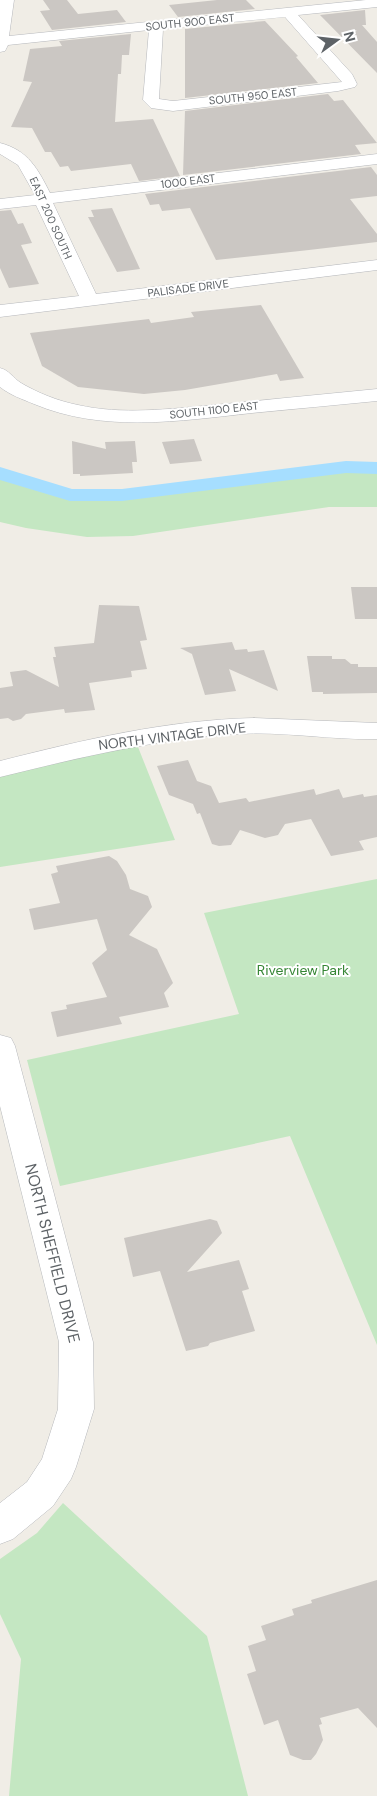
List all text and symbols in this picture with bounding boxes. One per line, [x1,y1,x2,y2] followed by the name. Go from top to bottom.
[145,10,235,34] street label: SOUTH 900 EAST
[312,15,362,65] north arrow
[340,29,360,44] text: N
[208,84,298,108] street label: SOUTH 950 EAST
[160,171,216,191] street label: 1000 EAST
[27,175,75,261] street label: EAST 200 SOUTH
[147,276,229,300] street label: PALISADE DRIVE
[169,398,259,422] street label: SOUTH 1100 EAST
[97,718,247,754] street label: NORTH VINTAGE DRIVE
[257,961,349,979] park label: Riverview Park
[20,1161,85,1345] street label: NORTH SHEFFIELD DRIVE

